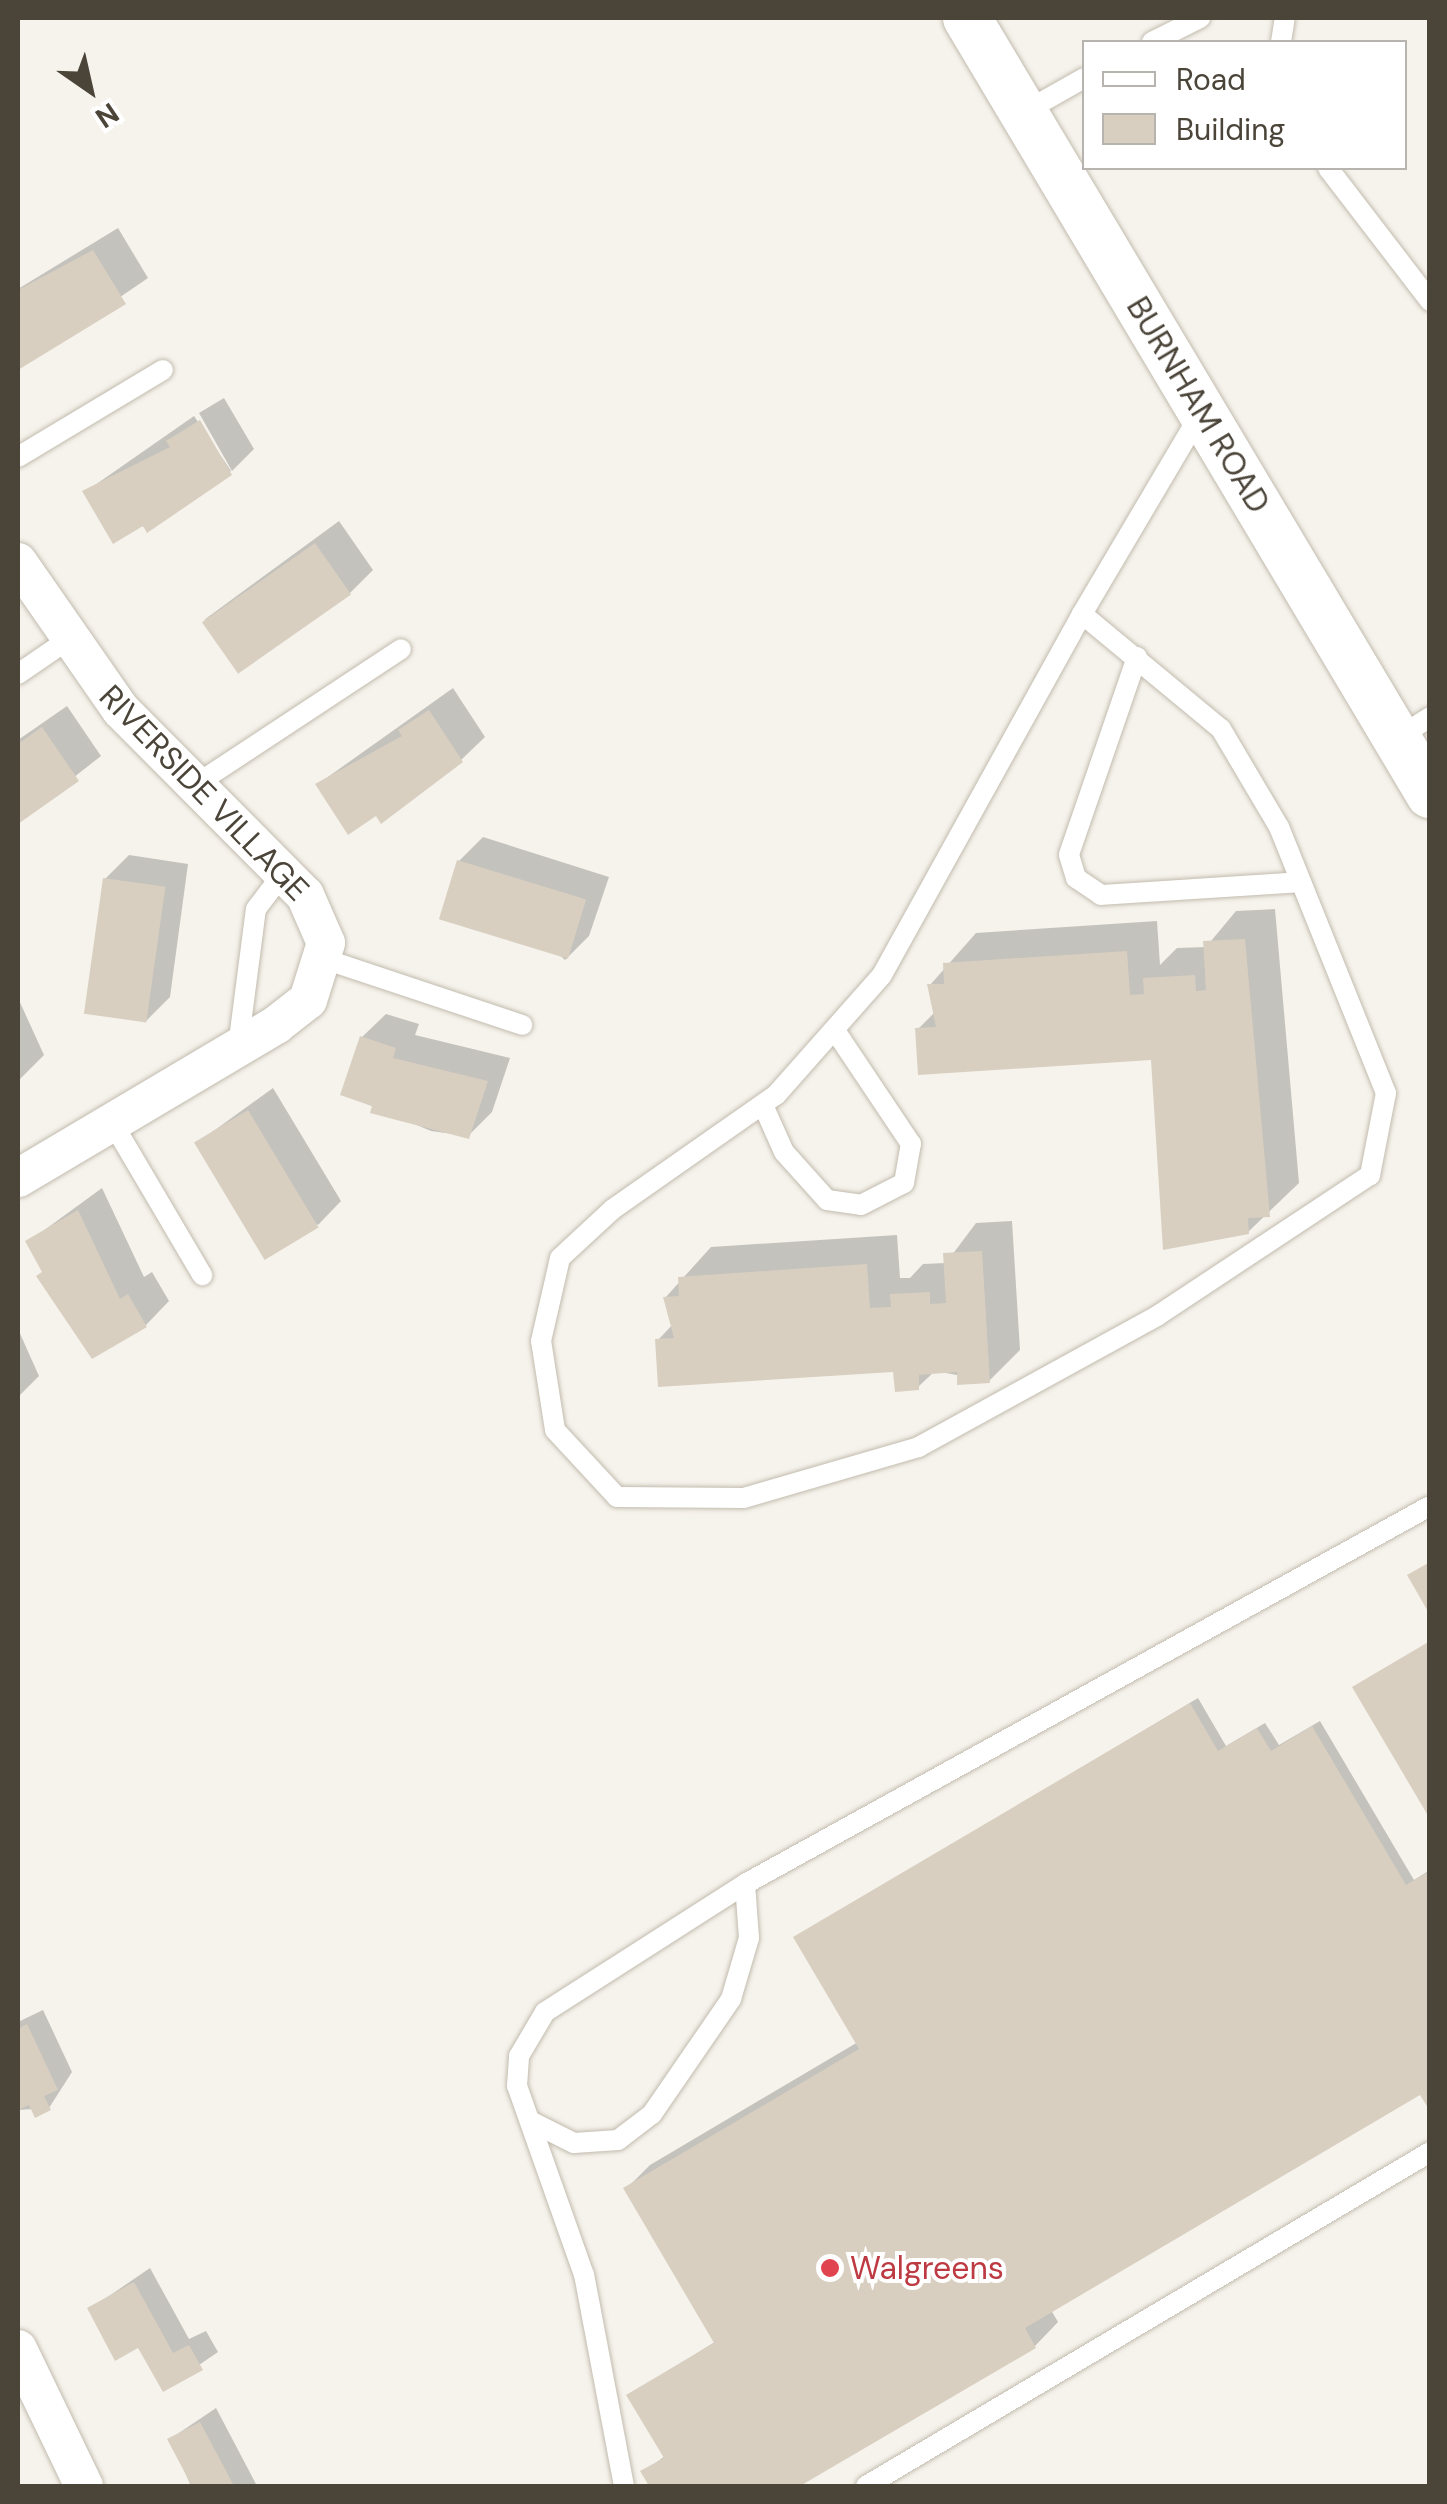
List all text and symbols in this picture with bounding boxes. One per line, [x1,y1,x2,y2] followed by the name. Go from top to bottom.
[40,40,140,140] north arrow
[1082,40,1407,170] legend
[1176,60,1246,99] text: Road
[88,94,126,136] text: N
[1176,110,1285,149] text: Building
[1118,290,1278,520] street label: BURNHAM ROAD
[91,677,317,909] street label: RIVERSIDE VILLAGE
[850,2249,1004,2287] place label: Walgreens
[819,2257,841,2279] marker: Walgreens

